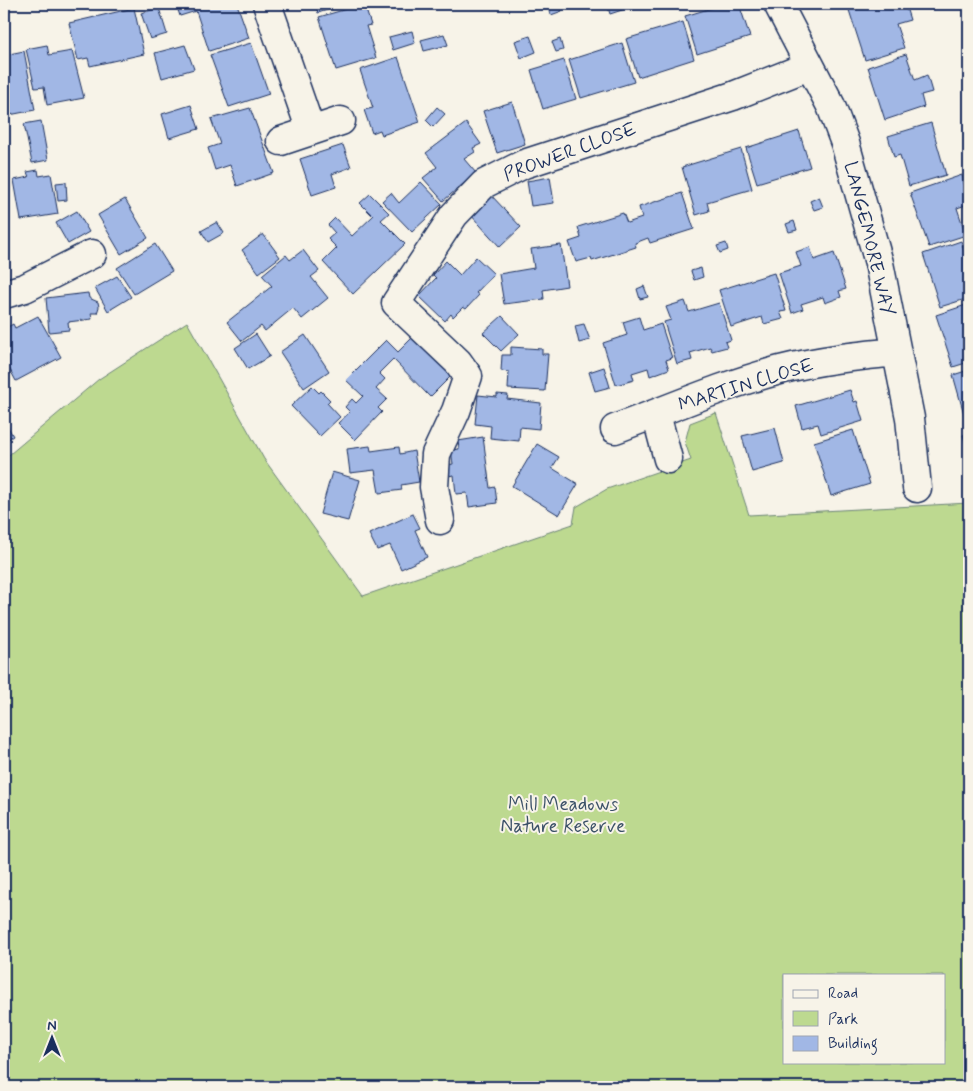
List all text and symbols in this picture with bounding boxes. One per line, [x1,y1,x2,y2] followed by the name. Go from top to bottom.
[500,116,640,188] street label: PROWER CLOSE
[838,159,900,319] street label: LANGEMORE WAY
[675,353,817,417] street label: MARTIN CLOSE
[501,792,625,839] park label: Mill Meadows Nature Reserve
[783,974,946,1064] legend
[828,984,858,1004] text: Road
[828,1010,858,1030] text: Park
[28,1014,78,1064] north arrow
[47,1017,57,1035] text: N
[828,1034,878,1055] text: Building

